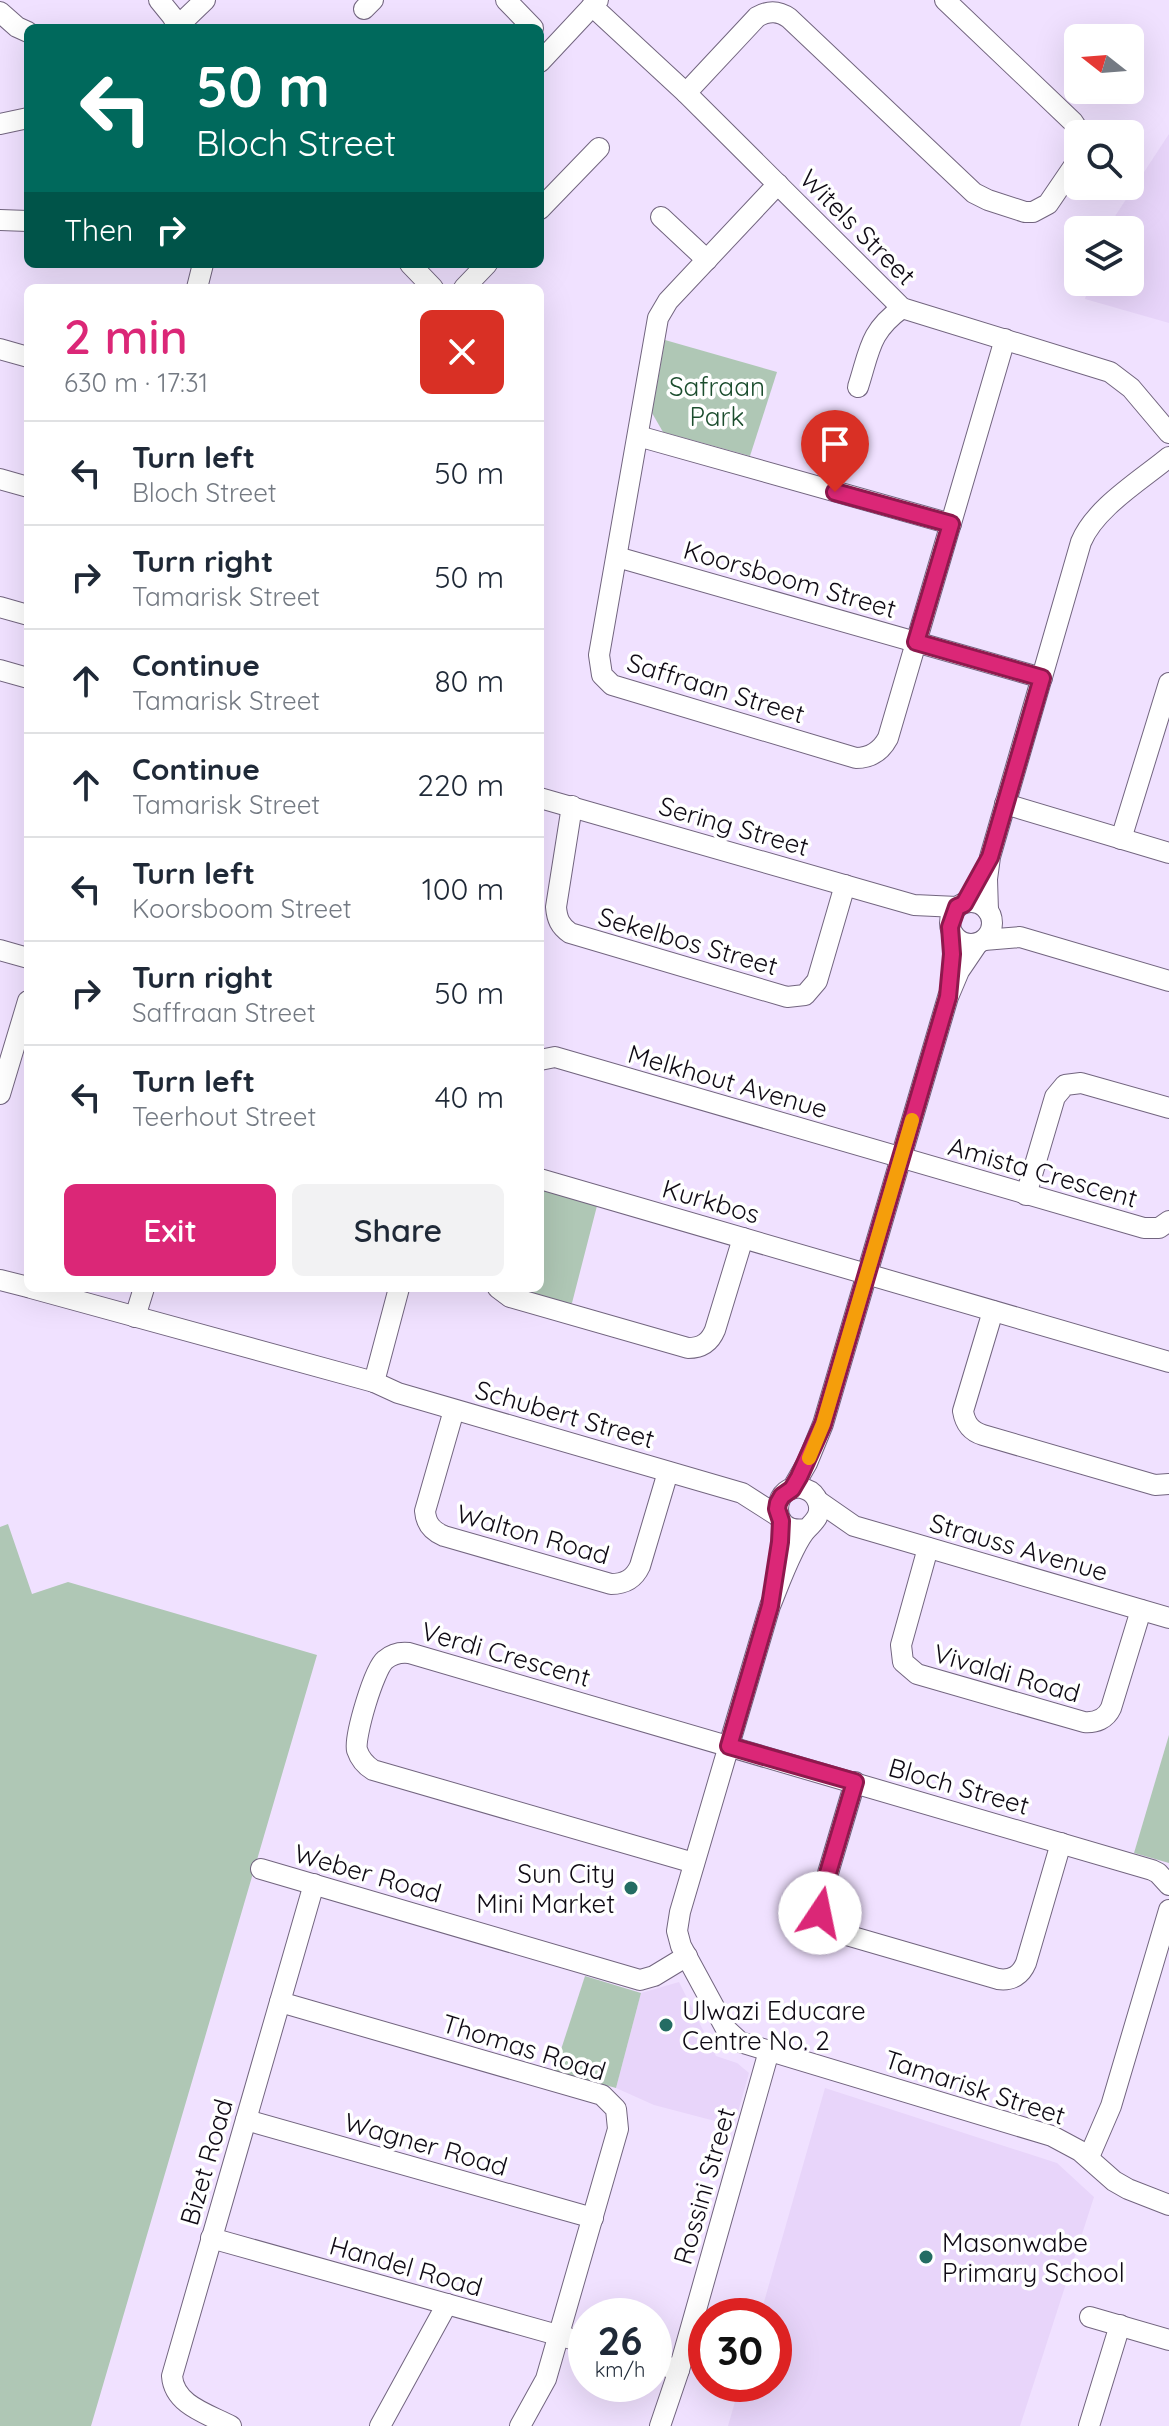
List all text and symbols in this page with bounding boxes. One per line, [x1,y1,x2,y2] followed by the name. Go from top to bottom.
[1064,24,1144,104] north arrow
[1064,24,1144,296] map controls
[196,51,330,121] text: 50 m
[64,56,168,160] icon: left
[196,120,396,165] text: Bloch Street
[1064,120,1144,200] button: search
[793,162,923,292] street label: Witels Street
[149,208,193,252] icon: right
[64,211,133,249] text: Then
[1064,216,1144,296] button: layers
[64,306,188,366] text: 2 min
[420,310,504,394] button: close
[64,366,208,399] text: 630 m · 17:31
[669,370,765,433] park label: Safraan Park
[801,410,869,492] pin
[813,422,857,466] icon: arrive
[132,438,255,476] text: Turn left
[64,451,108,495] icon: left
[434,454,504,492] text: 50 m
[132,476,277,509] text: Bloch Street
[680,533,900,625] street label: Koorsboom Street
[132,542,273,580] text: Turn right
[64,555,108,599] icon: right
[434,558,504,596] text: 50 m
[132,580,320,613] text: Tamarisk Street
[623,645,809,731] street label: Saffraan Street
[132,646,260,684] text: Continue
[64,659,108,703] icon: ahead
[434,662,504,700] text: 80 m
[132,684,320,717] text: Tamarisk Street
[132,750,260,788] text: Continue
[64,763,108,807] icon: ahead
[417,766,504,804] text: 220 m
[132,788,320,821] text: Tamarisk Street
[655,789,813,863] street label: Sering Street
[132,854,255,892] text: Turn left
[64,867,108,911] icon: left
[422,870,504,908] text: 100 m
[132,892,352,925] text: Koorsboom Street
[594,900,782,982] street label: Sekelbos Street
[132,958,273,996] text: Turn right
[64,971,108,1015] icon: right
[434,974,504,1012] text: 50 m
[132,996,316,1029] text: Saffraan Street
[624,1037,832,1125] street label: Melkhout Avenue
[132,1062,255,1100] text: Turn left
[64,1075,108,1119] icon: left
[435,1078,504,1116] text: 40 m
[132,1100,316,1133] text: Teerhout Street
[945,1129,1141,1215] street label: Amista Crescent
[659,1171,763,1231] street label: Kurkbos
[64,1184,276,1276] button: Exit
[292,1184,504,1276] button: Share
[471,1373,659,1455] street label: Schubert Street
[453,1496,613,1572] street label: Walton Road
[926,1506,1112,1588] street label: Strauss Avenue
[418,1614,594,1694] street label: Verdi Crescent
[930,1636,1084,1710] street label: Vivaldi Road
[885,1750,1033,1822] street label: Bloch Street
[291,1836,445,1910] street label: Weber Road
[476,1857,615,1920] place label: Sun City Mini Market
[778,1871,862,1955] position arrow
[622,1879,640,1897] marker: Sun City Mini Market
[682,1994,866,2057] place label: Ulwazi Educare Centre No. 2
[438,2006,610,2088] street label: Thomas Road
[657,2016,675,2034] marker: Ulwazi Educare Centre No. 2
[880,2042,1070,2132] street label: Tamarisk Street
[172,2095,240,2229] street label: Bizet Road
[666,2104,742,2268] street label: Rossini Street
[341,2105,511,2183] street label: Wagner Road
[942,2226,1125,2289] place label: Masonwabe Primary School
[326,2228,486,2304] street label: Handel Road
[917,2248,935,2266] marker: Masonwabe Primary School
[688,2298,792,2402] speed limit sign: 30
[598,2315,642,2365] text: 26
[595,2357,645,2382] text: km/h

